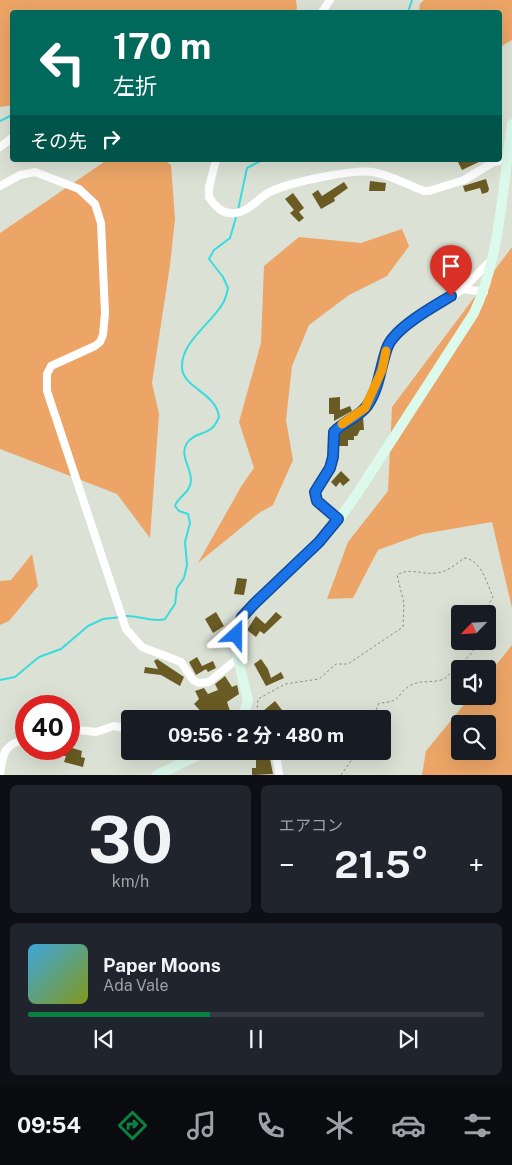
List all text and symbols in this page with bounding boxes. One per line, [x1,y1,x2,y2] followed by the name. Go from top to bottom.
[113,26,211,67] text: 170 m
[30,30,95,95] icon: left
[113,73,157,99] text: 左折
[97,125,125,153] icon: right
[30,130,87,152] text: その先
[430,245,472,296] pin
[437,252,465,280] icon: arrive
[451,605,496,650] north arrow
[451,605,496,760] map controls
[209,608,261,660] position arrow
[451,660,496,705] button: sound
[15,695,80,760] speed limit sign: 40
[451,715,496,760] button: search
[168,724,344,746] text: 09:56 · 2 分 · 480 m
[88,801,173,878] text: 30
[279,816,343,835] text: エアコン
[334,842,429,887] text: 21.5°
[279,848,295,881] text: −
[468,848,484,881] text: +
[112,872,149,891] text: km/h
[103,954,221,976] text: Paper Moons
[103,976,168,995] text: Ada Vale
[90,1025,118,1053] icon: previous
[242,1025,270,1053] icon: pause
[394,1025,422,1053] icon: next
[115,1108,150,1143] icon: directions
[184,1108,219,1143] icon: music
[253,1108,288,1143] icon: phone
[322,1108,357,1143] icon: climate
[391,1108,426,1143] icon: car
[460,1108,495,1143] icon: filters
[17,1112,81,1138] text: 09:54

